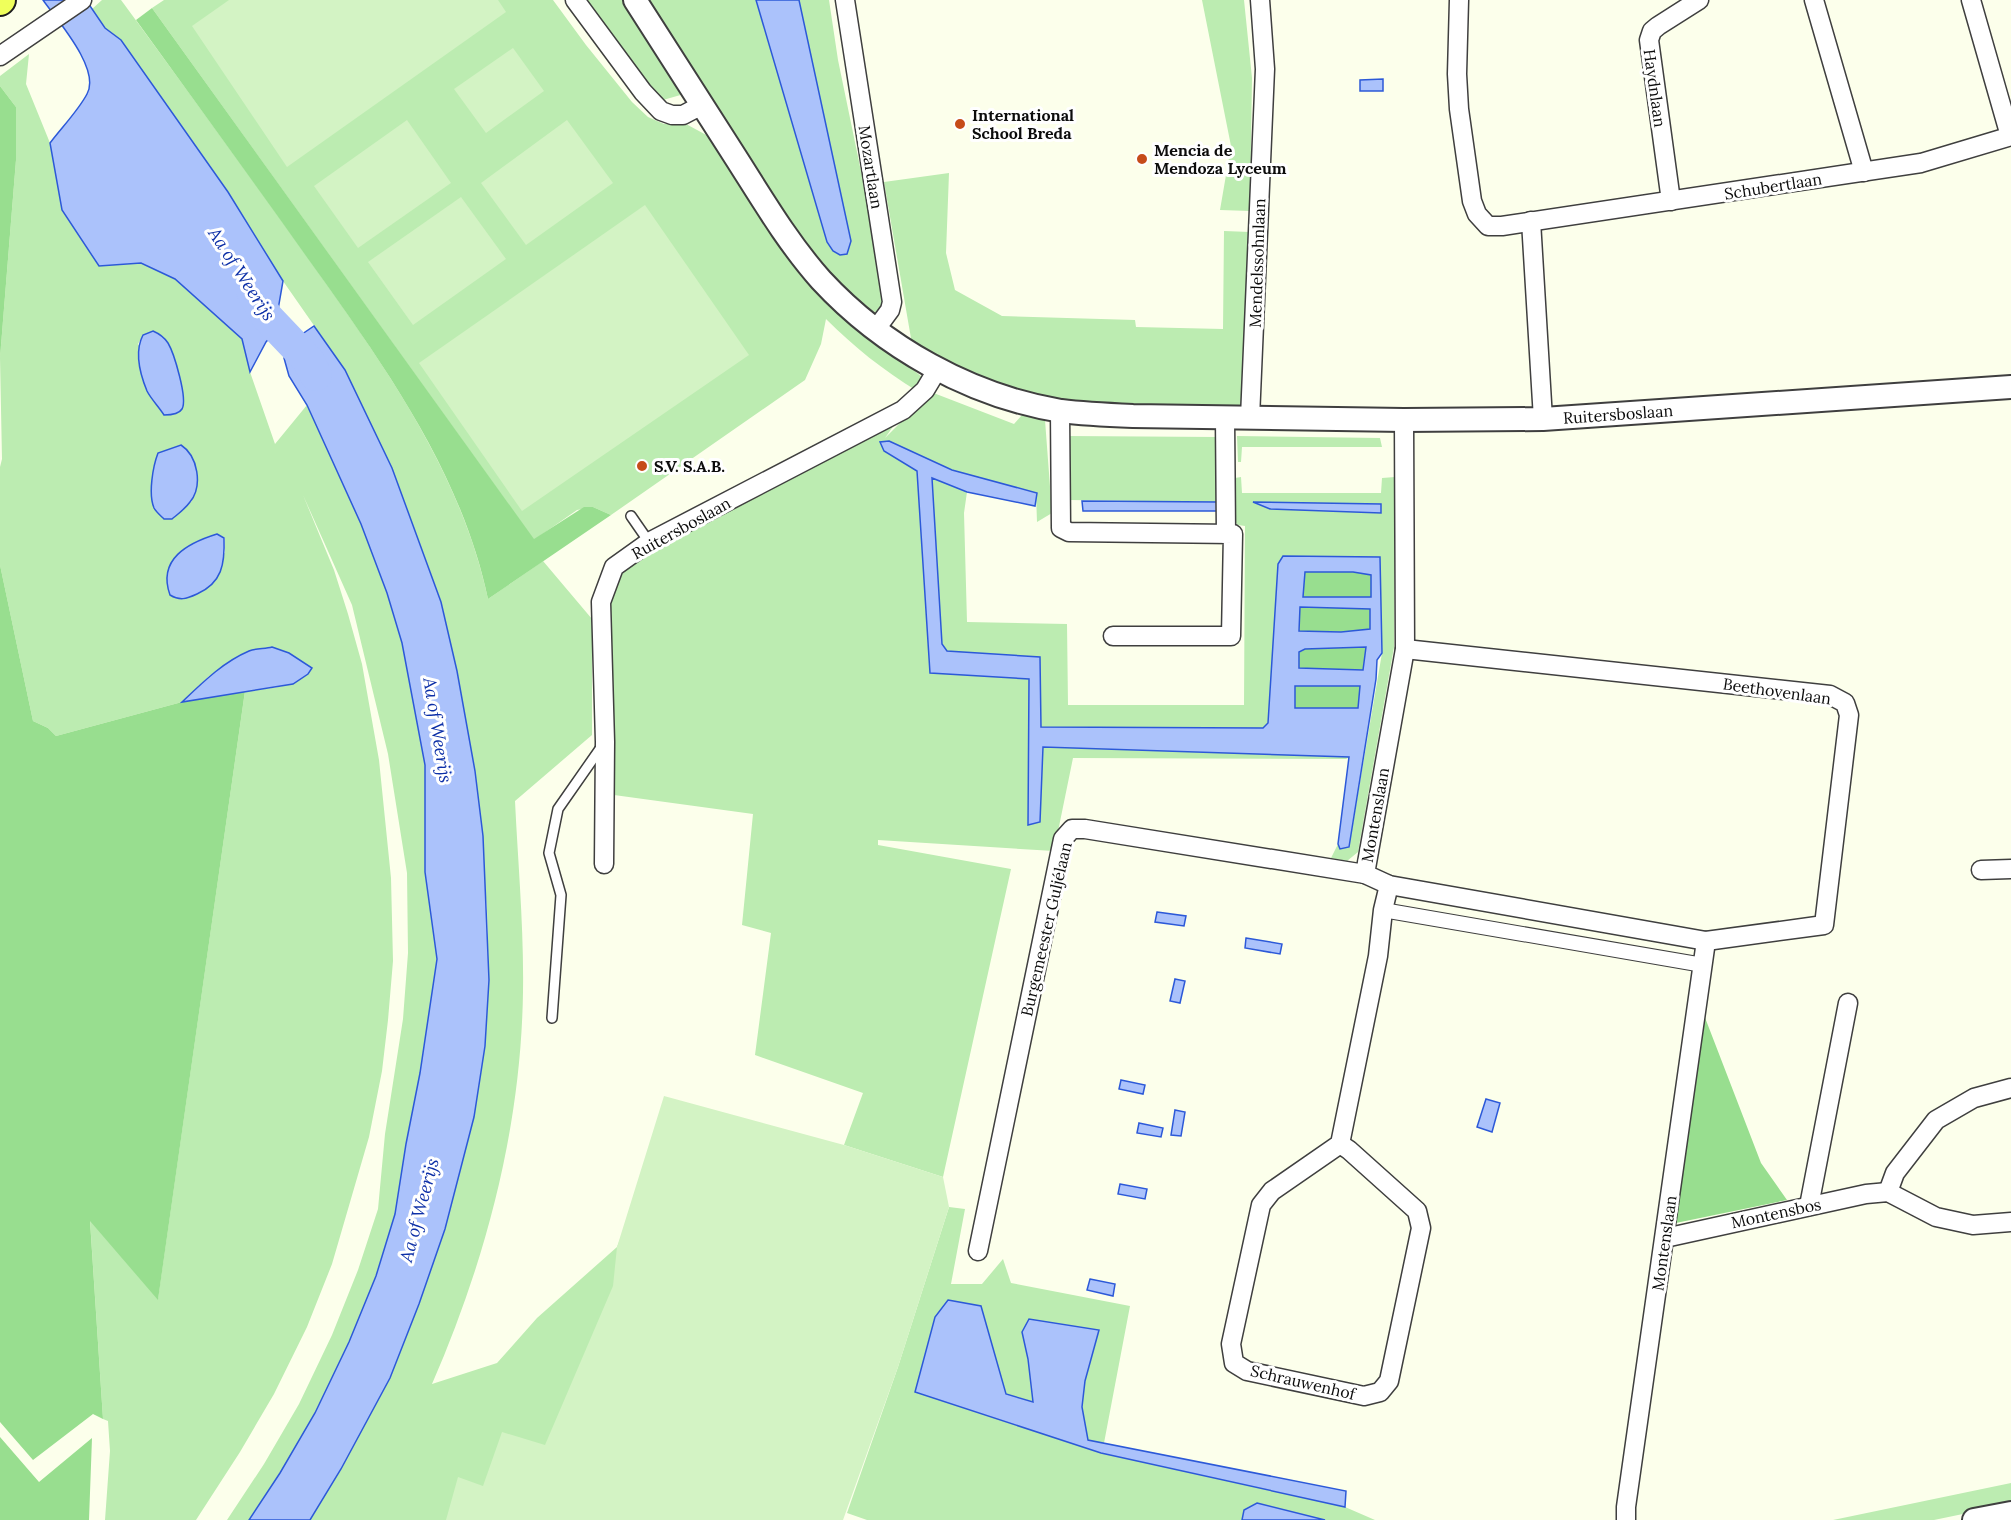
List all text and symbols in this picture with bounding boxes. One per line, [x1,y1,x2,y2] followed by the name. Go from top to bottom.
[1640,48,1670,129] street label: Haydnlaan
[972,105,1074,143] place label: International School Breda
[953,117,967,131] marker: International School Breda
[855,124,888,210] street label: Mozartlaan
[1154,140,1287,178] place label: Mencia de Mendoza Lyceum
[1135,152,1149,166] marker: Mencia de Mendoza Lyceum
[1723,168,1823,204] street label: Schubertlaan
[1245,198,1269,328] street label: Mendelssohnlaan
[203,222,281,325] water label: Aa of Weerijs
[1562,400,1674,428] street label: Ruitersboslaan
[654,456,725,476] place label: S.V. S.A.B.
[635,459,649,473] marker: S.V. S.A.B.
[628,492,734,563] street label: Ruitersboslaan
[1722,674,1833,709] street label: Beethovenlaan
[418,675,458,784] water label: Aa of Weerijs
[1357,766,1393,864] street label: Montenslaan
[1016,840,1076,1018] street label: Burgemeester Guljélaan
[394,1156,444,1265] water label: Aa of Weerijs
[1647,1194,1681,1292] street label: Montenslaan
[1729,1194,1823,1232] street label: Montensbos
[1249,1360,1359,1404] street label: Schrauwenhof

